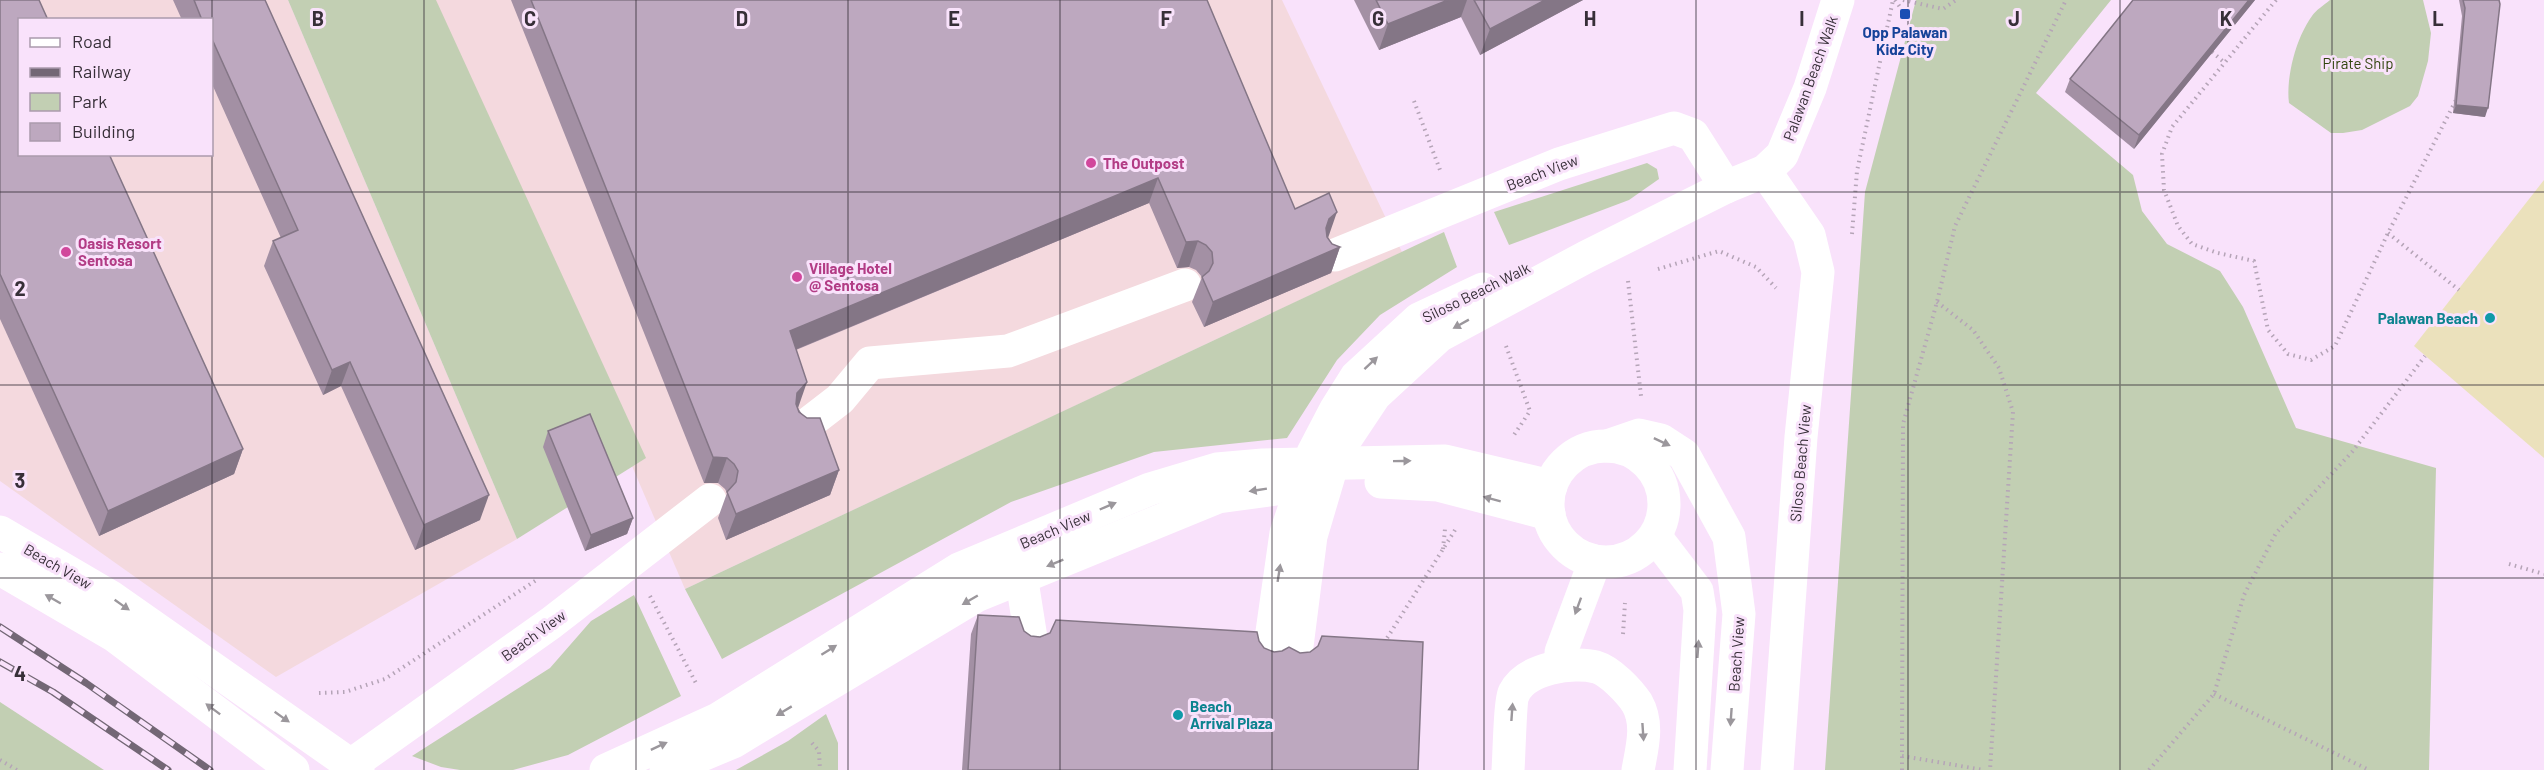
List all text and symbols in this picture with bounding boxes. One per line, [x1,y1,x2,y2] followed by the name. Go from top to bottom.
[312,6,324,30] text: B
[524,6,536,30] text: C
[736,6,748,30] text: D
[948,6,960,30] text: E
[1160,6,1172,30] text: F
[1372,6,1384,30] text: G
[1584,6,1596,30] text: H
[1799,6,1805,30] text: I
[2008,6,2020,30] text: J
[2220,6,2233,30] text: K
[2432,6,2444,30] text: L
[1898,7,1912,21] marker: Opp Palawan Kidz City
[1779,13,1841,143] street label: Palawan Beach Walk
[18,18,213,156] legend
[1863,23,1947,58] place label: Opp Palawan Kidz City
[72,30,112,52] text: Road
[2323,54,2393,72] park label: Pirate Ship
[72,60,131,82] text: Railway
[72,90,107,112] text: Park
[72,120,135,142] text: Building
[1504,150,1580,194] street label: Beach View
[1103,154,1185,172] place label: The Outpost
[1084,156,1098,170] marker: The Outpost
[78,234,162,269] place label: Oasis Resort Sentosa
[59,245,73,259] marker: Oasis Resort Sentosa
[1419,258,1533,326] street label: Siloso Beach Walk
[809,259,892,294] place label: Village Hotel @ Sentosa
[790,270,804,284] marker: Village Hotel @ Sentosa
[14,276,26,300] text: 2
[2378,309,2478,327] place label: Palawan Beach
[2483,311,2497,325] marker: Palawan Beach
[1452,319,1469,329] one-way arrow
[1364,356,1379,370] one-way arrow
[1786,403,1814,522] street label: Siloso Beach View
[1653,438,1670,447] one-way arrow
[1392,457,1411,466] one-way arrow
[15,468,25,492] text: 3
[1248,486,1267,495] one-way arrow
[1483,493,1502,503] one-way arrow
[1100,501,1118,511] one-way arrow
[1017,506,1093,552] street label: Beach View
[21,539,95,593] street label: Beach View
[1046,558,1064,568] one-way arrow
[1275,564,1284,583] one-way arrow
[44,594,61,604] one-way arrow
[961,595,978,605] one-way arrow
[1572,597,1582,615] one-way arrow
[114,599,130,611] one-way arrow
[497,606,569,664] street label: Beach View
[1724,616,1748,692] street label: Beach View
[1693,639,1702,658] one-way arrow
[821,645,837,656] one-way arrow
[14,661,26,685] text: 4
[1190,697,1273,732] place label: Beach Arrival Plaza
[1507,702,1517,721] one-way arrow
[205,703,221,716] one-way arrow
[775,706,792,716] one-way arrow
[1727,707,1736,726] one-way arrow
[1171,708,1185,722] marker: Beach Arrival Plaza
[274,711,290,722] one-way arrow
[1638,722,1647,741] one-way arrow
[651,741,668,750] one-way arrow

